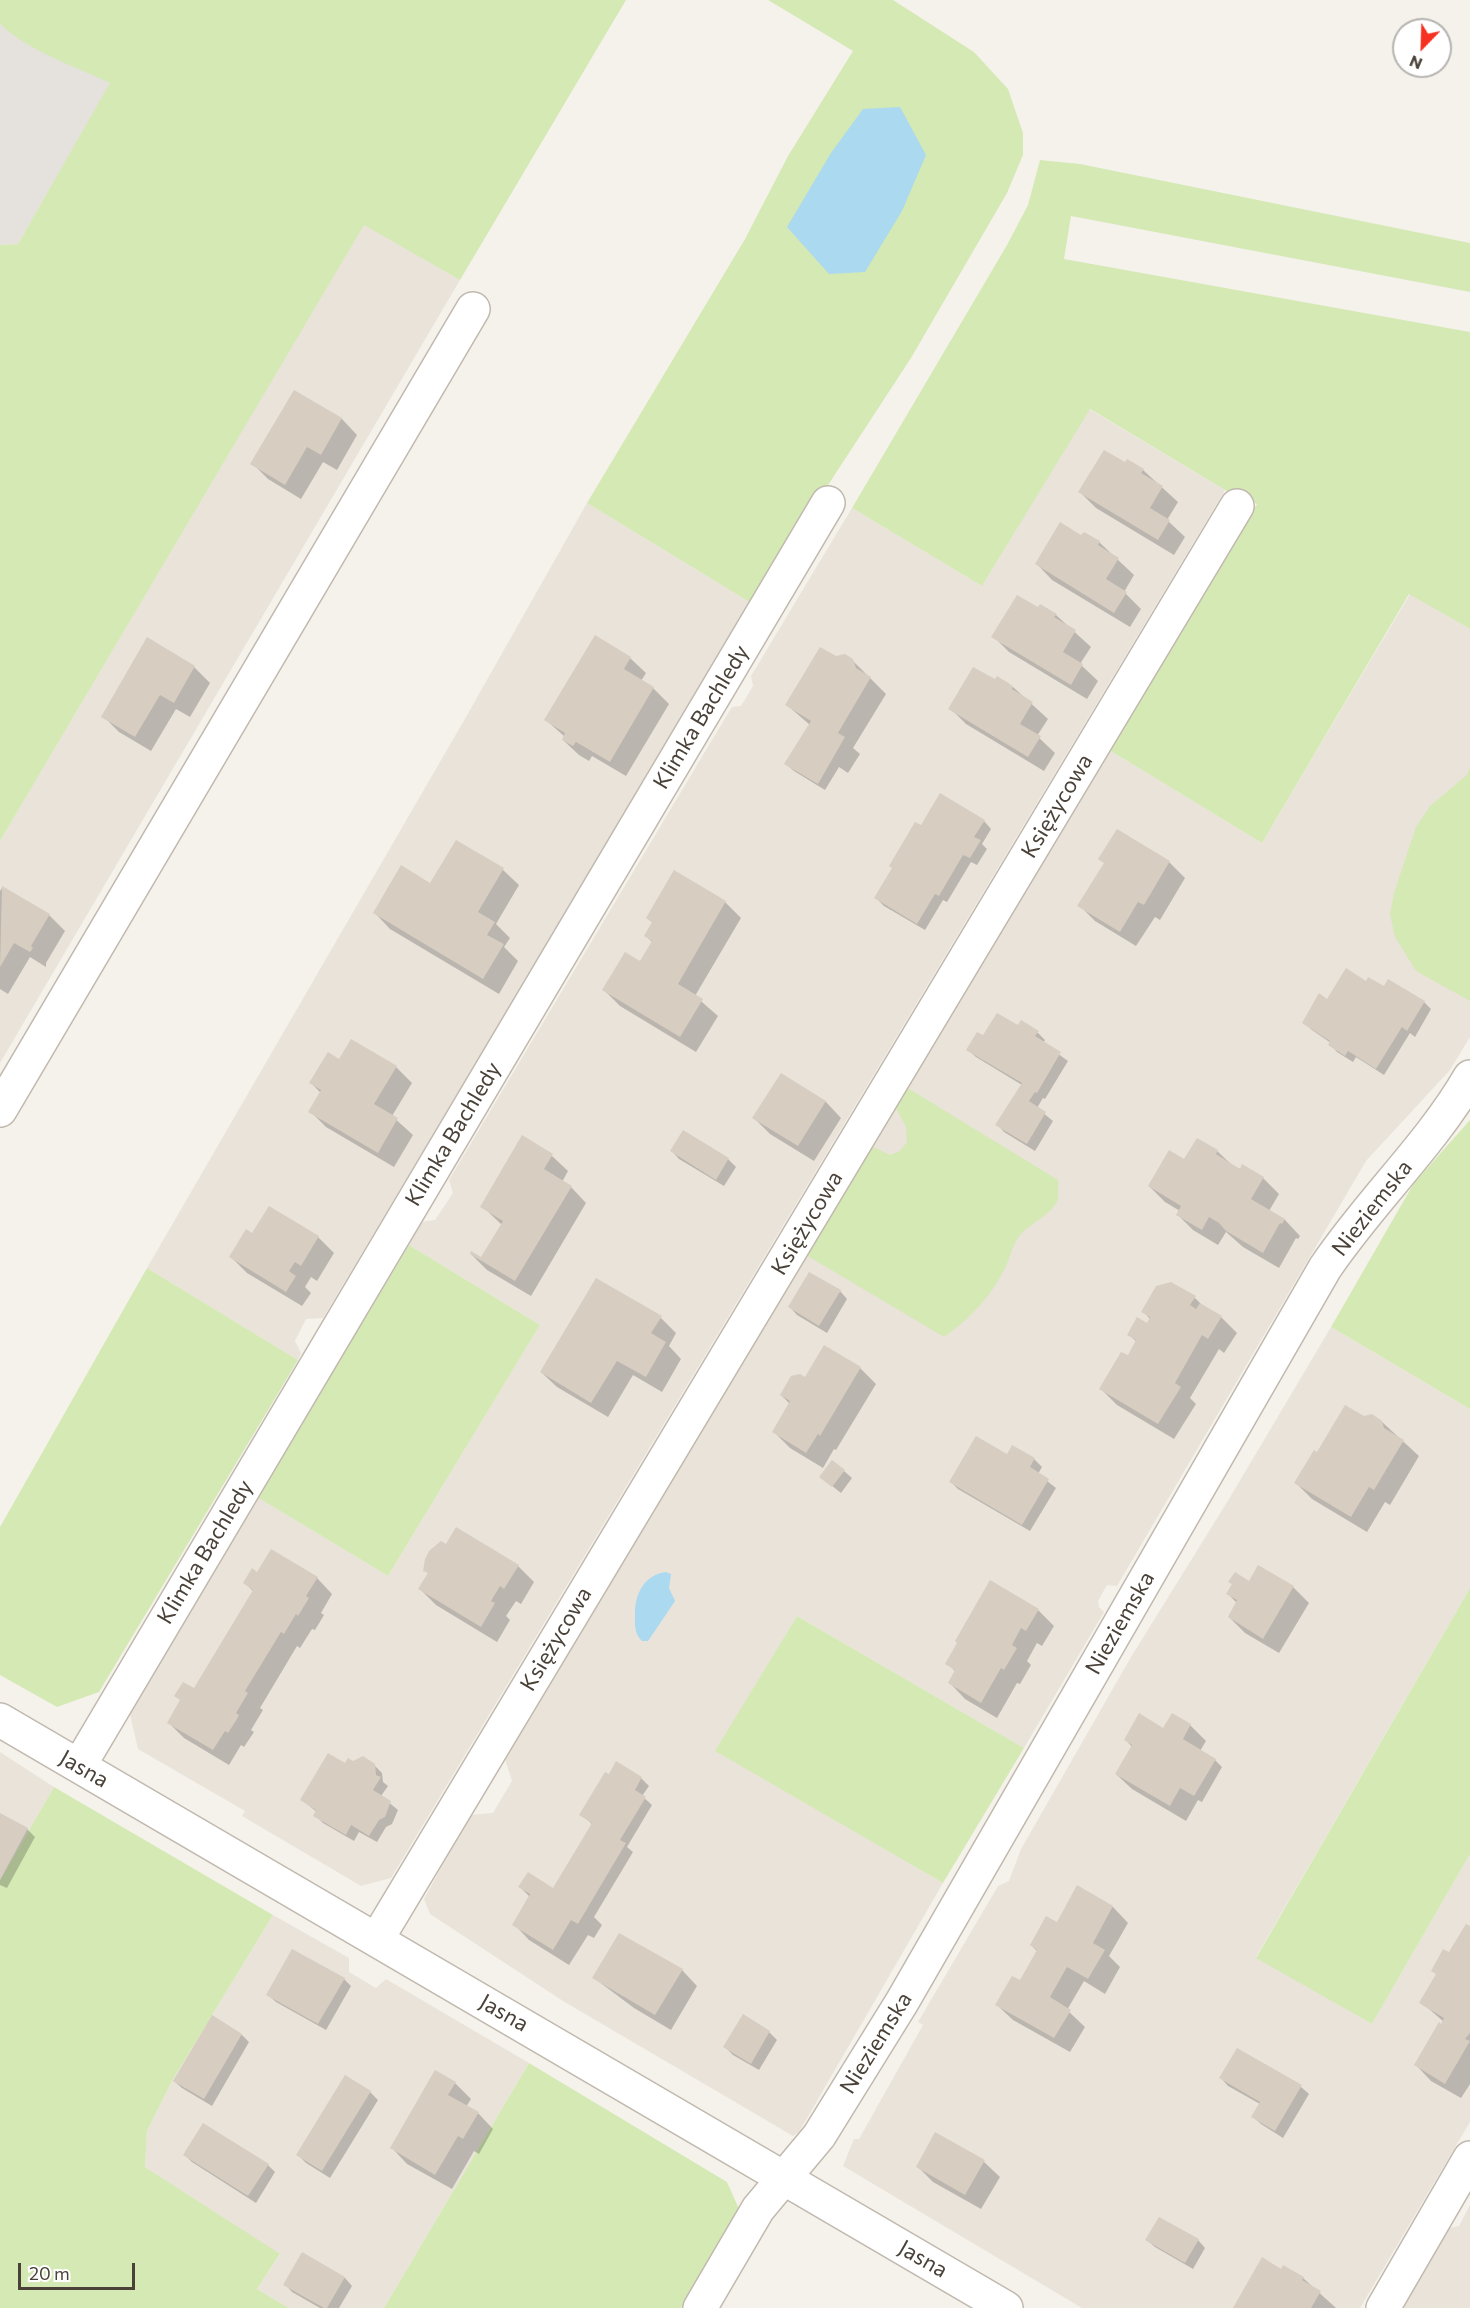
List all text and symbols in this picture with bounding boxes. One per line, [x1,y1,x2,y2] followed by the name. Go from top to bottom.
[1392,18,1452,78] north arrow
[1406,52,1425,74] text: N
[648,640,754,794] street label: Klimka Bachledy
[1016,749,1098,863] street label: Księżycowa
[400,1057,506,1211] street label: Klimka Bachledy
[1326,1155,1418,1261] street label: Nieziemska
[766,1166,848,1280] street label: Księżycowa
[152,1475,258,1629] street label: Klimka Bachledy
[1080,1567,1160,1679] street label: Nieziemska
[515,1582,597,1696] street label: Księżycowa
[55,1745,113,1793] street label: Jasna
[834,1987,918,2099] street label: Nieziemska
[475,1989,533,2037] street label: Jasna
[894,2235,952,2283] street label: Jasna
[21,2251,138,2289] scale bar
[29,2262,70,2284] text: 20 m

